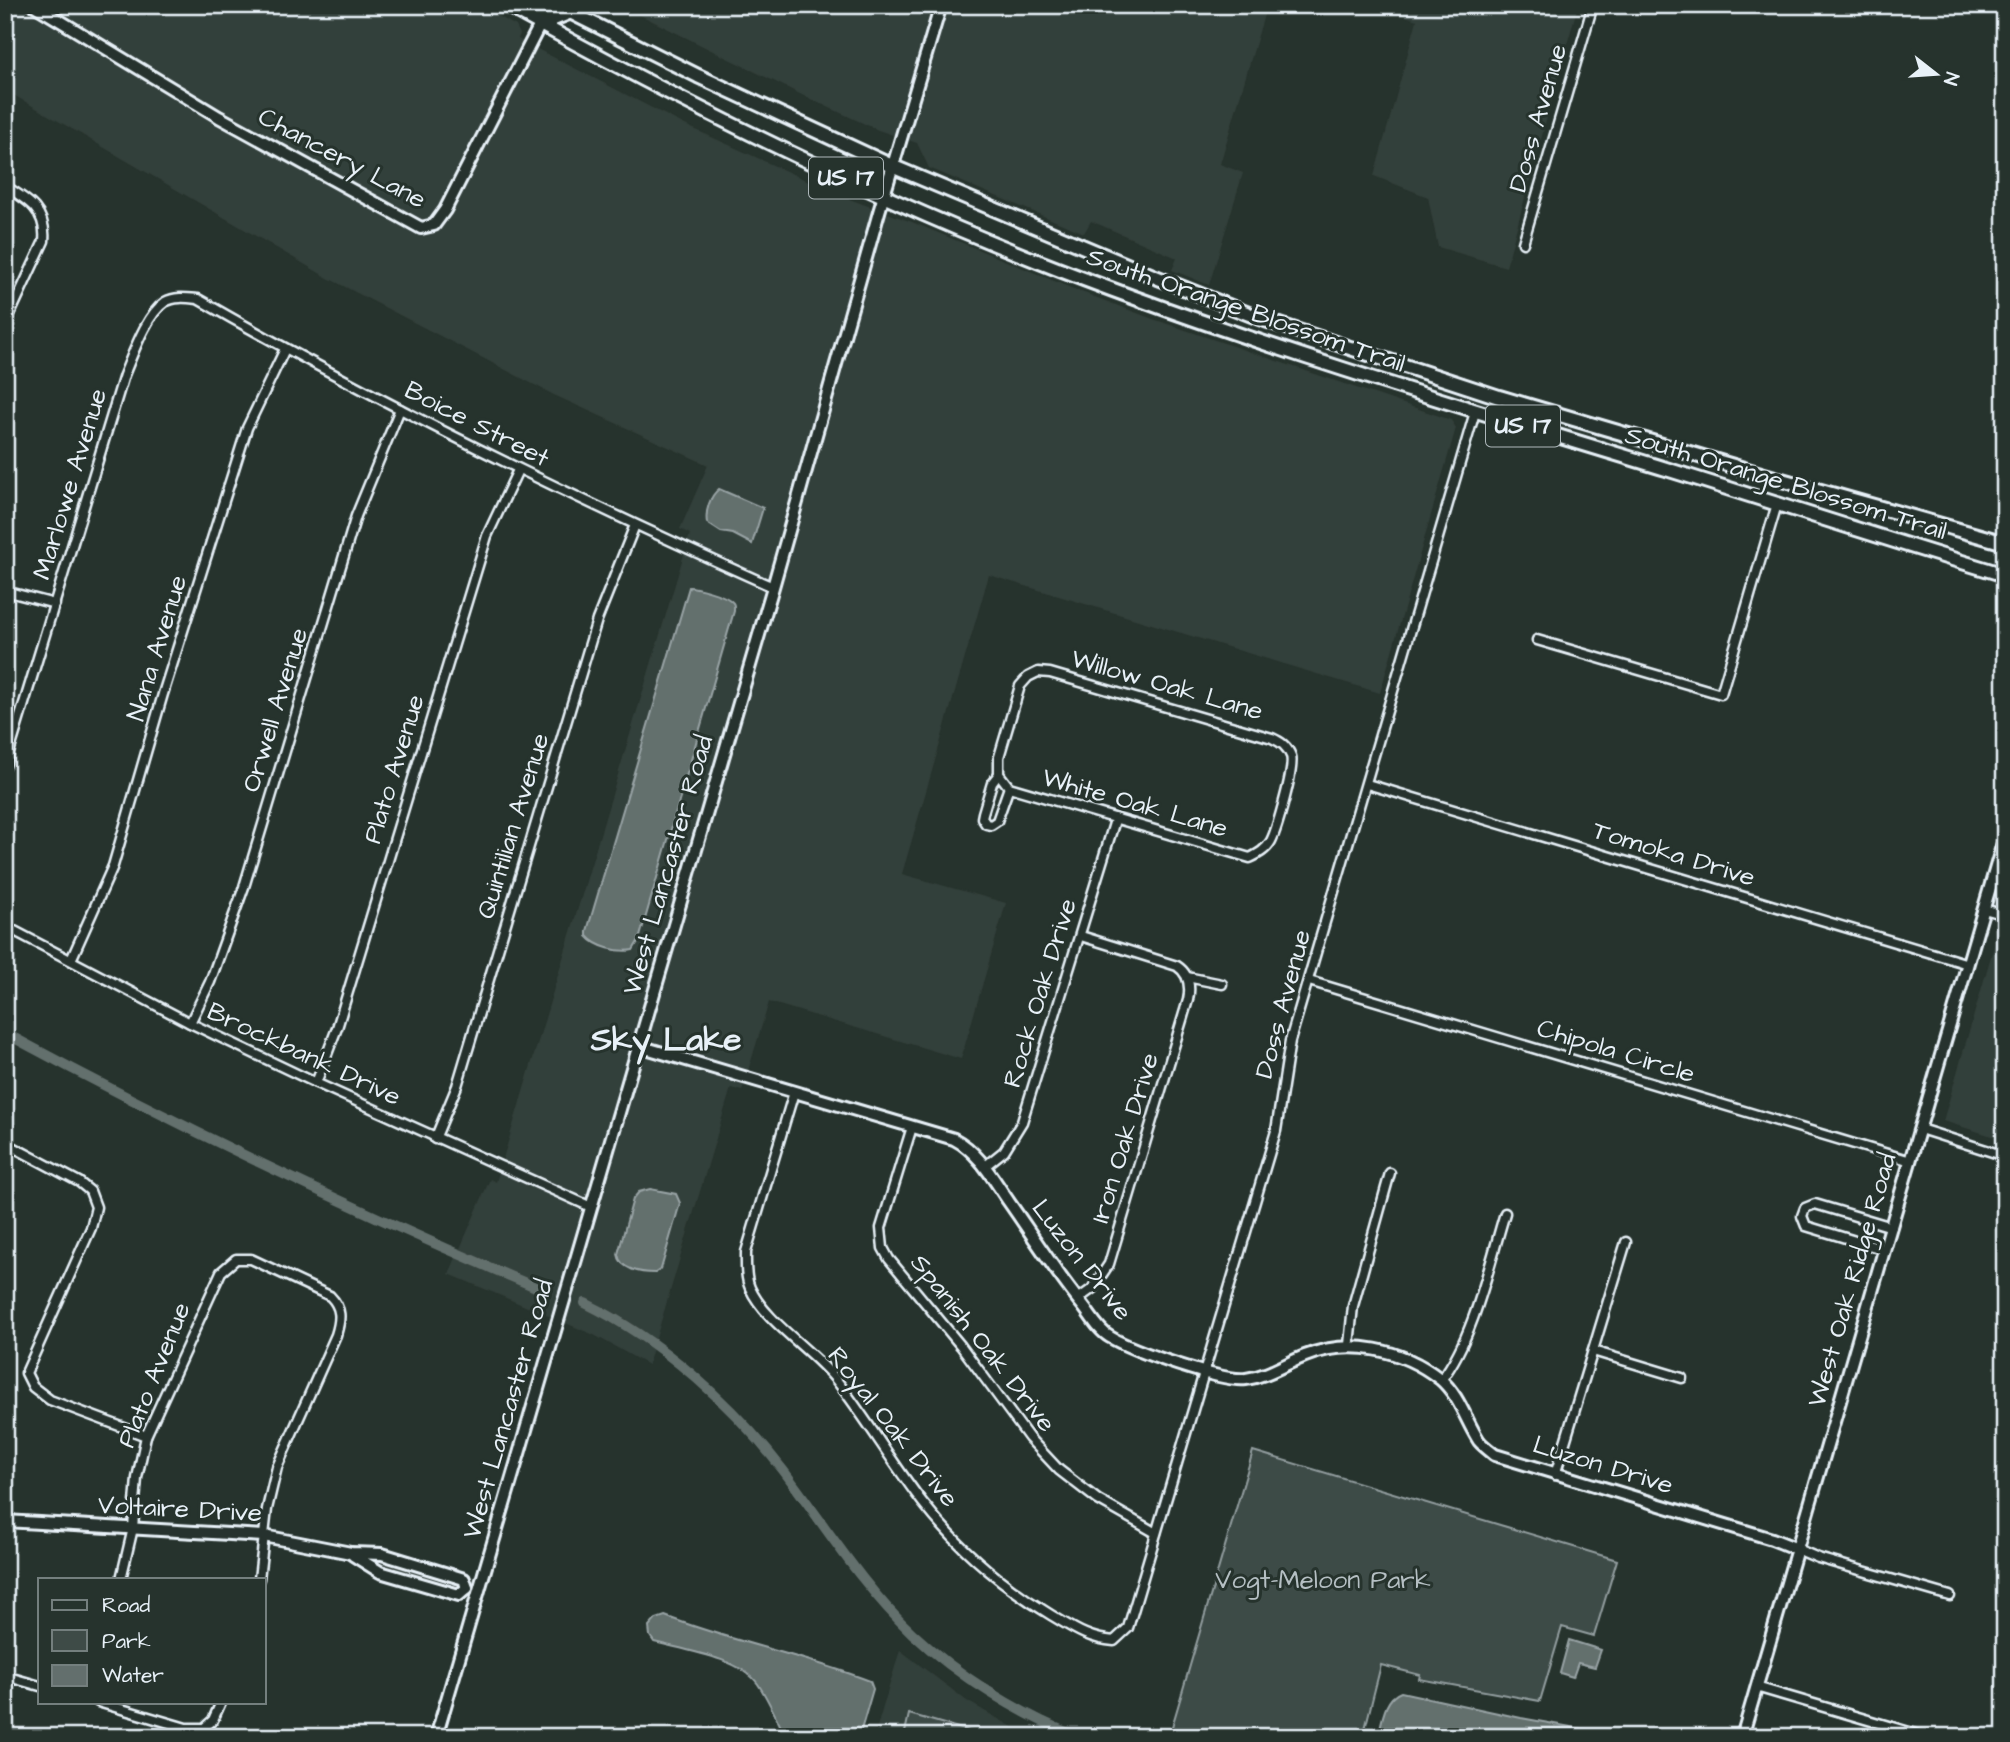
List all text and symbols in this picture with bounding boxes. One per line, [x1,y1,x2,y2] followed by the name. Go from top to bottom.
[1902,38,1972,108] north arrow
[1500,40,1576,196] street label: Doss Avenue
[1936,69,1965,88] text: N
[251,99,432,219] street label: Chancery Lane
[809,158,883,198] road number: US 17
[1081,239,1410,383] street label: South Orange Blossom Trail
[398,372,556,476] street label: Boice Street
[24,384,116,584] street label: Marlowe Avenue
[1486,405,1560,446] road number: US 17
[1620,417,1951,551] street label: South Orange Blossom Trail
[118,571,196,725] street label: Nana Avenue
[233,623,317,797] street label: Orwell Avenue
[1067,640,1267,730] street label: Willow Oak Lane
[354,690,434,848] street label: Plato Avenue
[468,729,558,923] street label: Quintilian Avenue
[614,731,722,999] street label: West Lancaster Road
[1038,759,1232,847] street label: White Oak Lane
[1588,812,1760,896] street label: Tomoka Drive
[994,894,1086,1092] street label: Rock Oak Drive
[1246,926,1320,1082] street label: Doss Avenue
[201,993,407,1115] street label: Brockbank Drive
[1533,1010,1699,1092] street label: Chipola Circle
[590,1017,741,1065] district label: Sky Lake
[1082,1049,1168,1227] street label: Iron Oak Drive
[1798,1149,1907,1412] street label: West Oak Ridge Road
[1023,1192,1141,1328] street label: Luzon Drive
[902,1246,1064,1440] street label: Spanish Oak Drive
[454,1275,562,1543] street label: West Lancaster Road
[108,1297,200,1453] street label: Plato Avenue
[817,1339,967,1516] street label: Royal Oak Drive
[1528,1427,1678,1503] street label: Luzon Drive
[97,1487,263,1531] street label: Voltaire Drive
[1215,1562,1431,1600] park label: Vogt-Meloon Park
[38,1578,266,1704] legend
[102,1591,150,1620] text: Road
[102,1627,151,1656] text: Park
[102,1661,164,1690] text: Water

